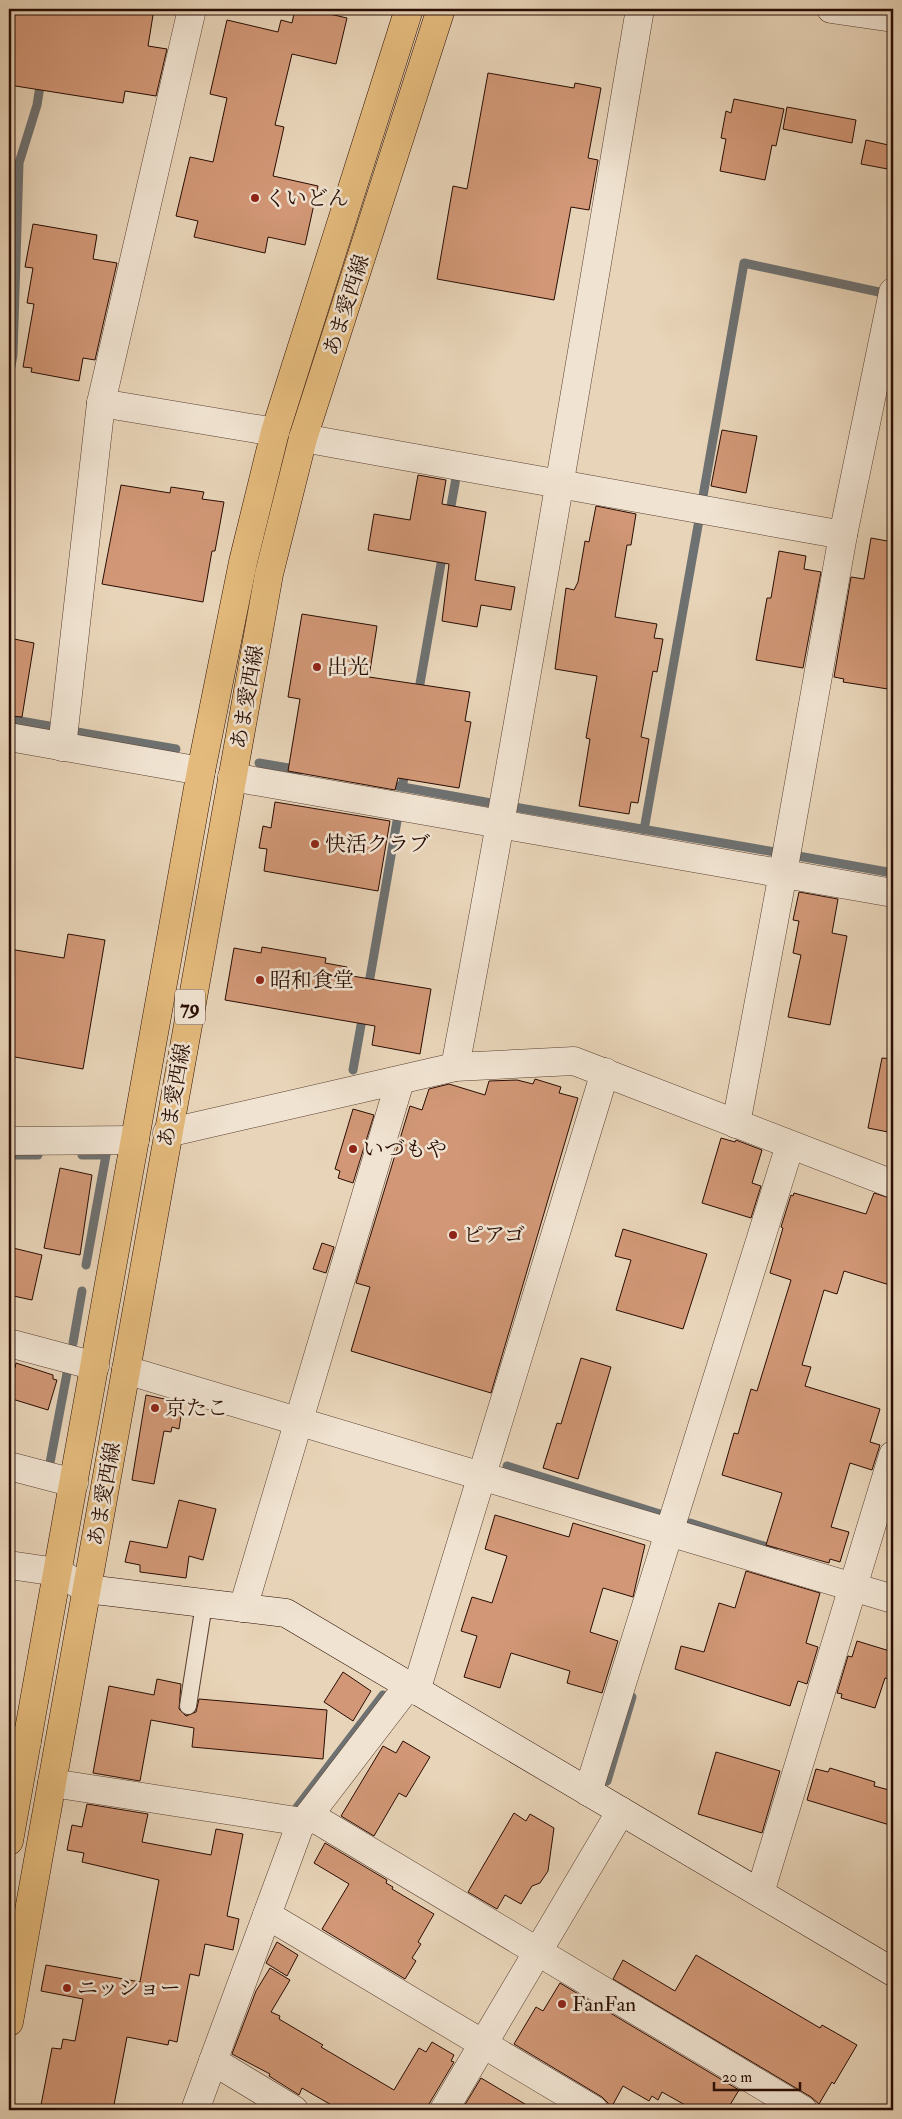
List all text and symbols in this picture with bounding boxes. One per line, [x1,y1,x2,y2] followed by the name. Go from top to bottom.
[265,185,349,212] place label: くいどん
[249,192,261,204] marker: くいどん
[317,251,376,359] street label: あま愛西線
[225,643,270,751] street label: あま愛西線
[327,654,369,681] place label: 出光
[311,661,323,673] marker: 出光
[325,831,430,858] place label: 快活クラブ
[309,838,321,850] marker: 快活クラブ
[270,967,354,994] place label: 昭和食堂
[254,974,266,986] marker: 昭和食堂
[175,990,205,1024] road number: 79
[152,1041,197,1149] street label: あま愛西線
[363,1136,447,1163] place label: いづもや
[347,1143,359,1155] marker: いづもや
[463,1222,525,1249] place label: ピアゴ
[447,1229,459,1241] marker: ピアゴ
[165,1395,228,1422] place label: 京たこ
[149,1402,161,1414] marker: 京たこ
[82,1440,127,1548] street label: あま愛西線
[77,1975,181,2002] place label: ニッショー
[61,1982,73,1994] marker: ニッショー
[572,1991,636,2018] place label: FanFan
[556,1998,568,2010] marker: FanFan
[714,2059,801,2091] scale bar
[722,2068,752,2087] text: 20 m

